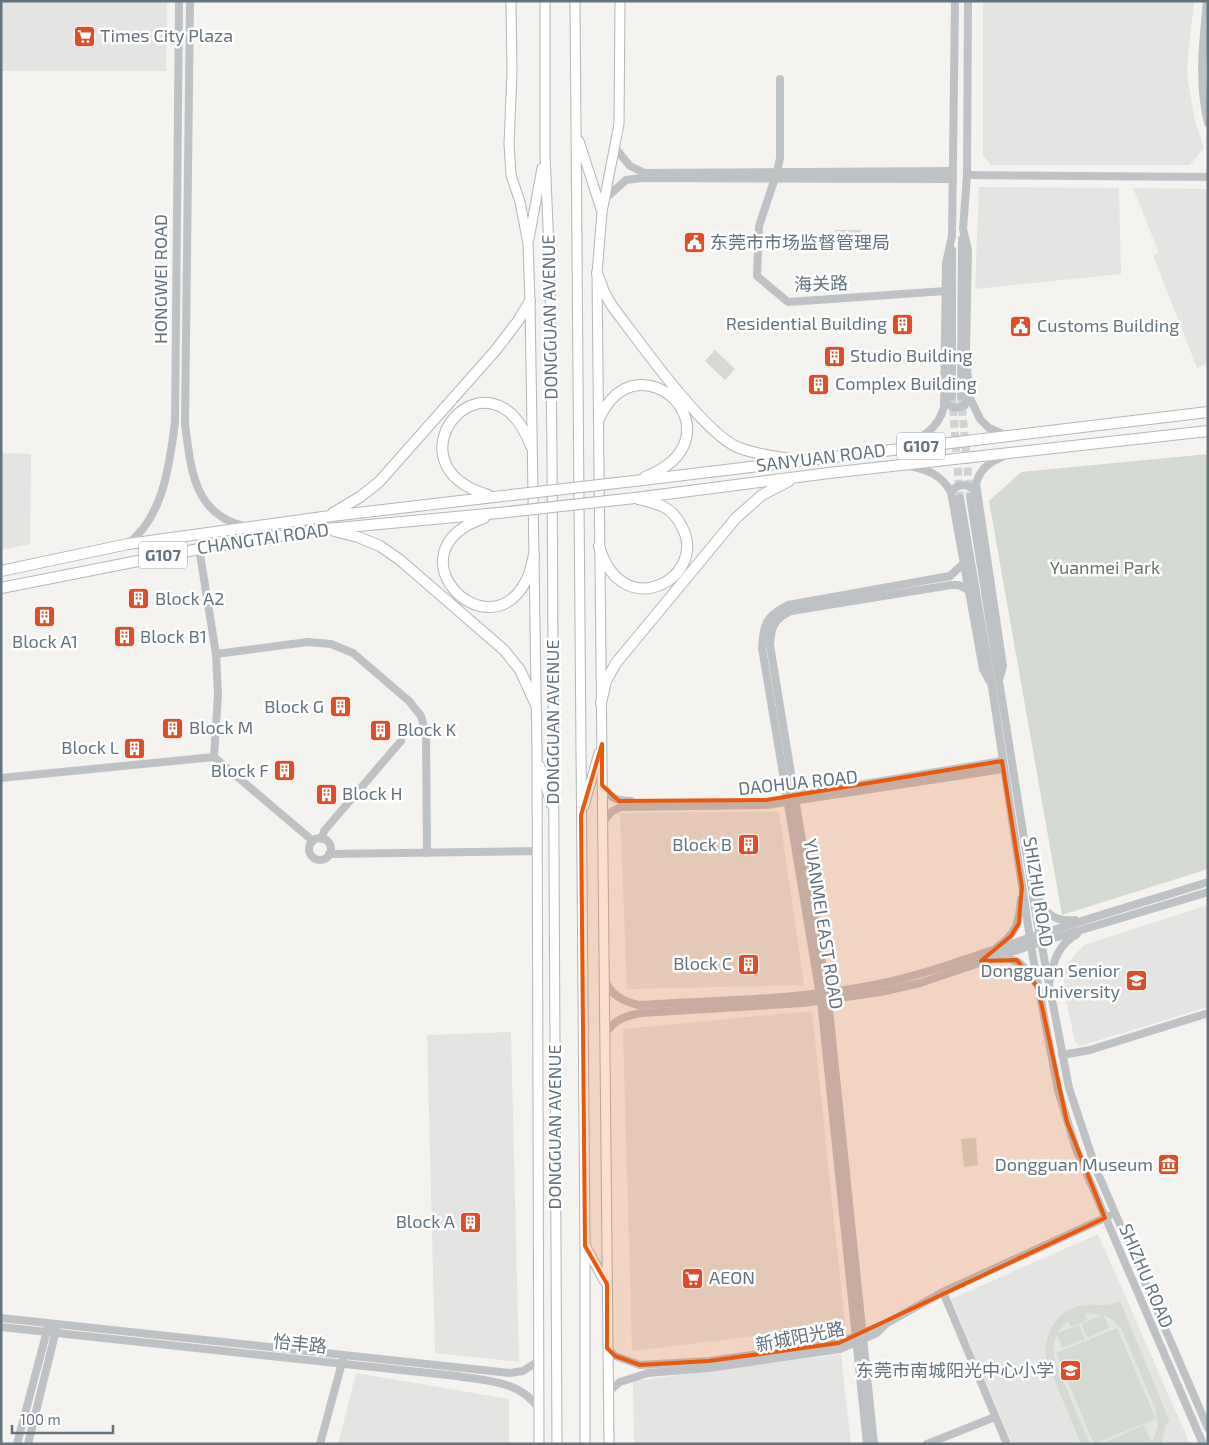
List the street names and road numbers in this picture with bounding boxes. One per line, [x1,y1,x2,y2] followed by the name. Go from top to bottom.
[149,214,171,344] street label: HONGWEI ROAD
[537,234,561,400] street label: DONGGUAN AVENUE
[794,271,848,295] street label: 海关路
[897,432,945,460] road number: G107
[755,438,887,476] street label: SANYUAN ROAD
[196,518,330,558] street label: CHANGTAI ROAD
[139,542,187,568] road number: G107
[541,639,563,805] street label: DONGGUAN AVENUE
[737,765,859,799] street label: DAOHUA ROAD
[1019,835,1059,949] street label: SHIZHU ROAD
[800,837,848,1011] street label: YUANMEI EAST ROAD
[543,1044,565,1210] street label: DONGGUAN AVENUE
[1115,1220,1179,1331] street label: SHIZHU ROAD
[754,1317,846,1355] street label: 新城阳光路
[272,1329,328,1357] street label: 怡丰路

